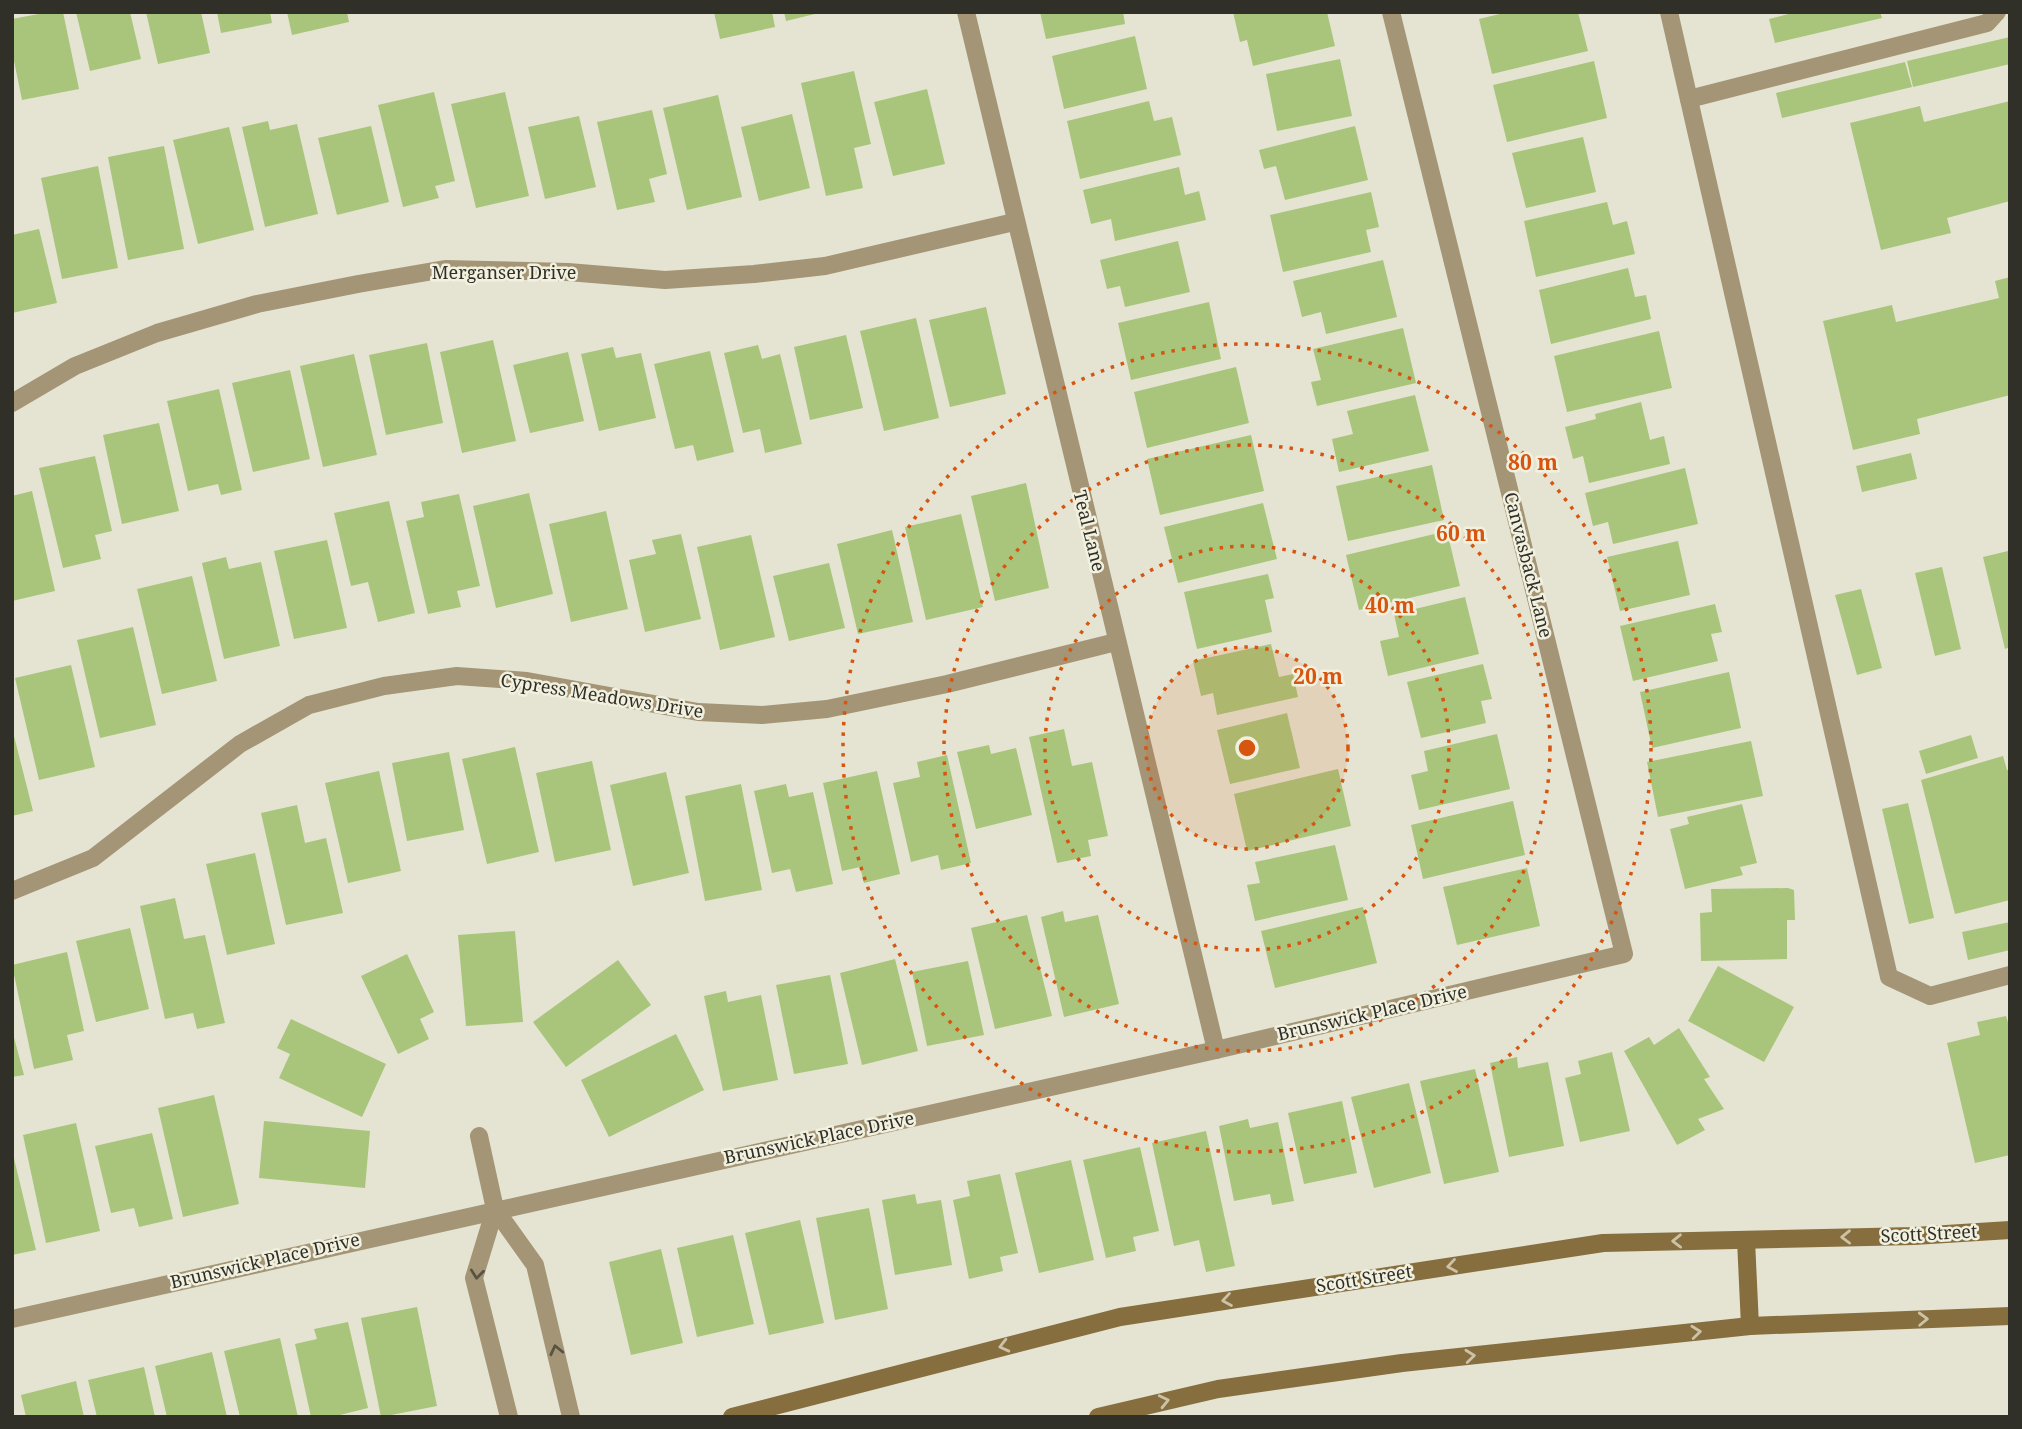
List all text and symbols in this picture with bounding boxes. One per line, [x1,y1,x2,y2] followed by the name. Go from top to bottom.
[432,260,576,284] street label: Merganser Drive
[1508,448,1558,476] text: 80 m
[1068,488,1112,574] street label: Teal Lane
[1499,489,1559,640] street label: Canvasback Lane
[1436,519,1486,547] text: 60 m
[1365,591,1415,619] text: 40 m
[1293,662,1343,690] text: 20 m
[499,667,705,723] street label: Cypress Meadows Drive
[1235,736,1259,760] centre of rings
[1275,979,1469,1046] street label: Brunswick Place Drive
[721,1105,916,1169] street label: Brunswick Place Drive
[1880,1218,1978,1248] street label: Scott Street
[168,1227,362,1294] street label: Brunswick Place Drive
[1840,1230,1851,1245] one-way arrow
[1672,1234,1683,1249] one-way arrow
[1446,1258,1458,1273] one-way arrow
[1314,1259,1413,1297] street label: Scott Street
[470,1268,485,1280] one-way arrow
[1221,1292,1233,1307] one-way arrow
[1918,1312,1929,1327] one-way arrow
[1691,1325,1702,1340] one-way arrow
[998,1338,1010,1353] one-way arrow
[549,1344,564,1356] one-way arrow
[1464,1348,1476,1363] one-way arrow
[1158,1395,1170,1410] one-way arrow

